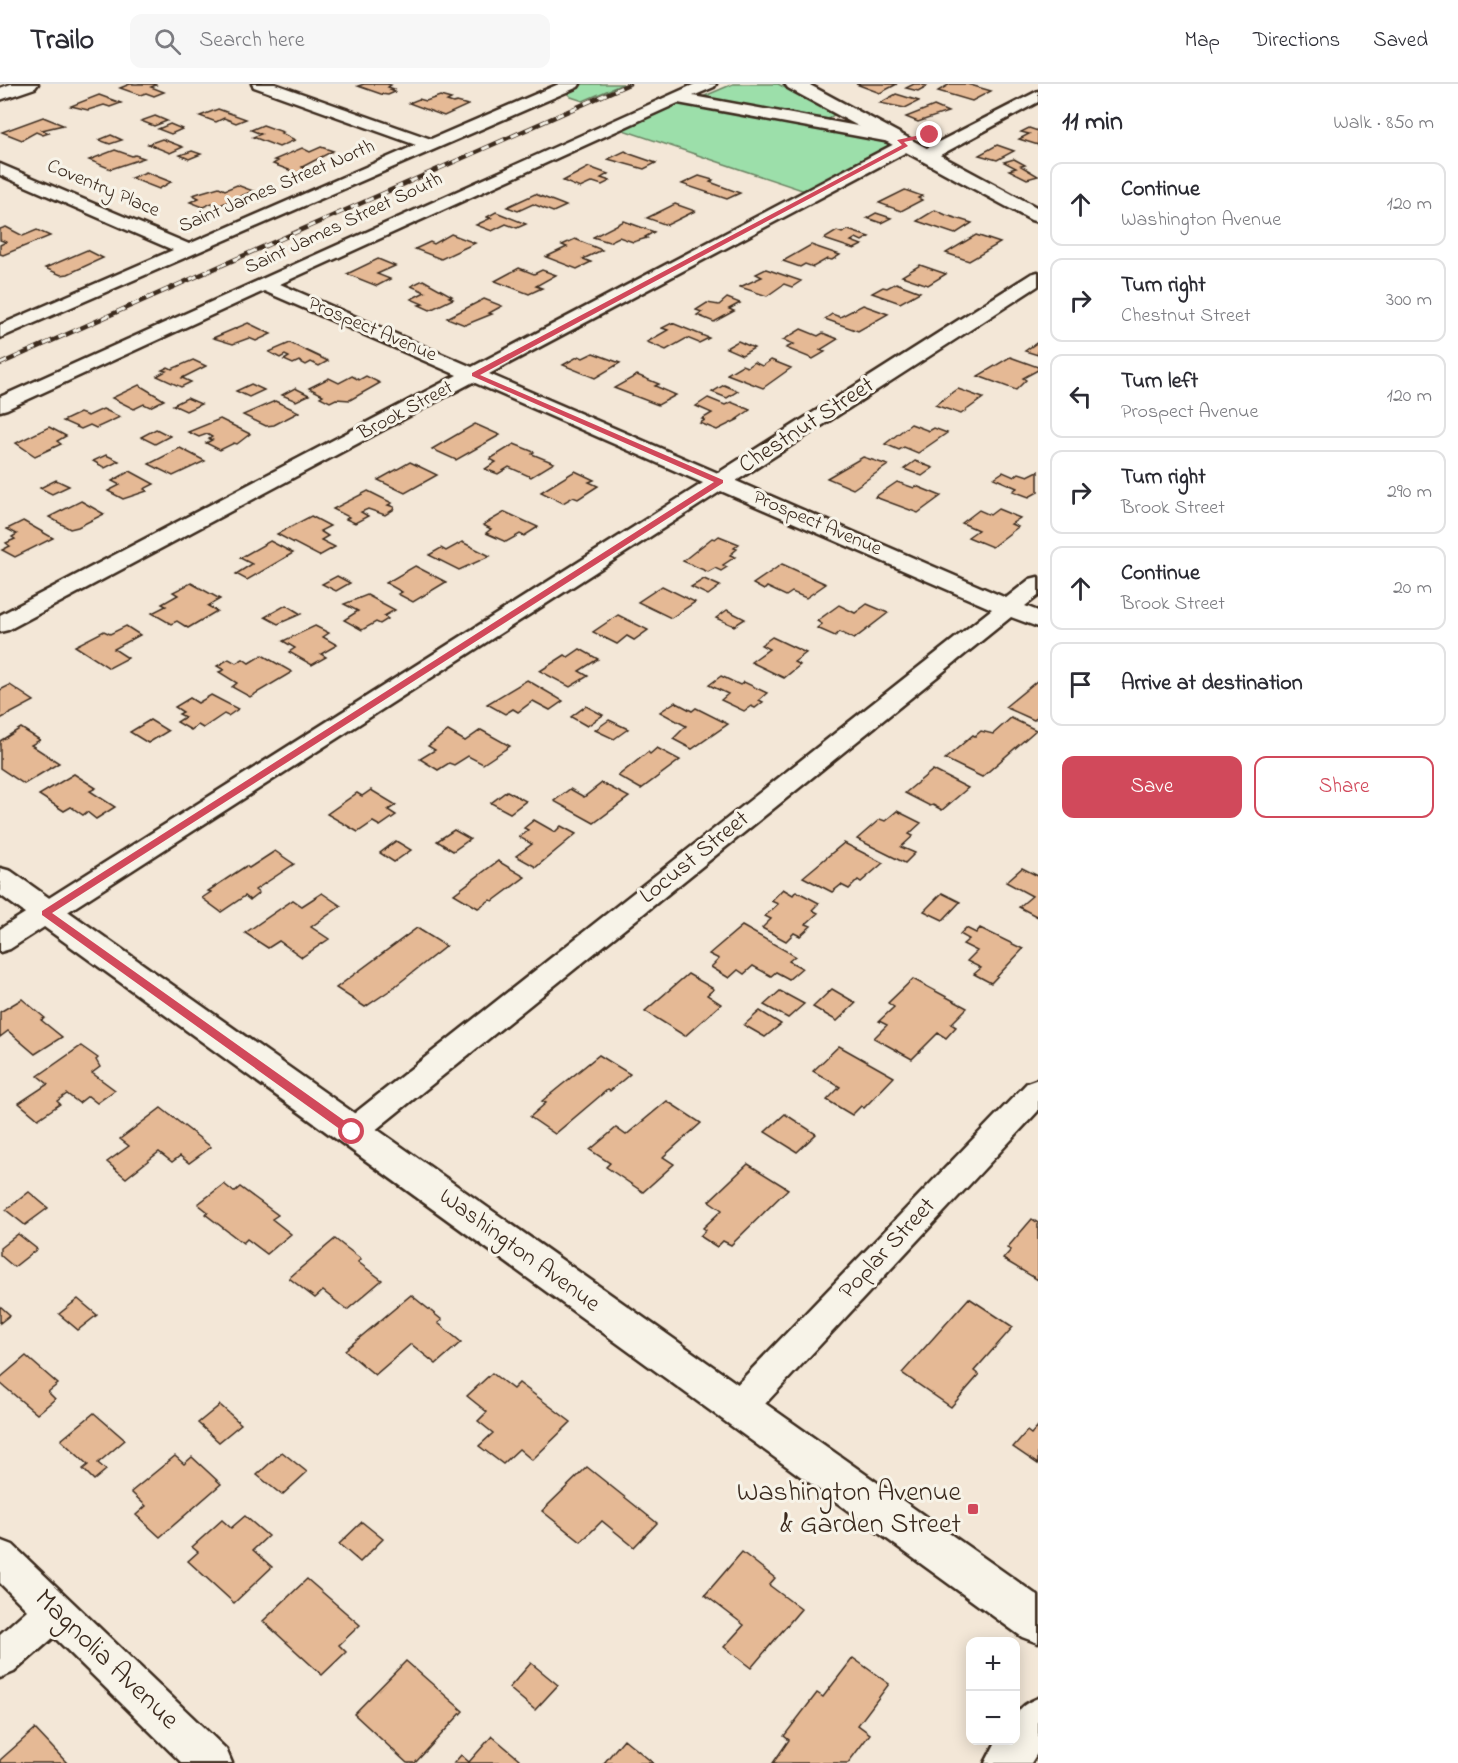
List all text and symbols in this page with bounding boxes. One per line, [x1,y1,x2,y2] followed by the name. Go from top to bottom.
[130,14,550,68] search box
[30,21,94,62] text: Trailo
[151,25,184,58] icon: search
[199,25,305,57] text: Search here
[1184,26,1220,56] text: Map
[1253,26,1340,56] text: Directions
[1373,26,1428,56] text: Saved
[1062,104,1123,142] text: 11 min
[1333,109,1434,138] text: Walk · 850 m
[916,121,942,147] route end
[174,132,380,242] street label: Saint James Street North
[42,152,164,226] street label: Coventry Place
[240,165,448,283] street label: Saint James Street South
[1121,174,1200,206] text: Continue
[1064,188,1097,221] icon: ahead
[1387,190,1432,219] text: 120 m
[1121,206,1281,235] text: Washington Avenue
[1121,270,1206,302] text: Turn right
[1064,284,1097,317] icon: right
[1386,286,1432,315] text: 300 m
[303,290,441,370] street label: Prospect Avenue
[1121,302,1251,331] text: Chestnut Street
[1121,366,1198,398] text: Turn left
[732,369,882,483] street label: Chestnut Street
[352,374,459,449] street label: Brook Street
[1064,380,1097,413] icon: left
[1387,382,1432,411] text: 120 m
[1121,398,1258,427] text: Prospect Avenue
[1121,462,1206,494] text: Turn right
[1064,476,1097,509] icon: right
[1387,478,1432,507] text: 290 m
[748,484,886,564] street label: Prospect Avenue
[1121,494,1225,523] text: Brook Street
[1121,558,1200,590] text: Continue
[1064,572,1097,605] icon: ahead
[1393,574,1432,603] text: 20 m
[1121,590,1225,619] text: Brook Street
[1064,668,1097,701] icon: arrive
[1121,668,1303,700] text: Arrive at destination
[1062,756,1242,818] button: Save
[1254,756,1434,818] button: Share
[633,803,757,913] street label: Locust Street
[338,1118,364,1144] route start
[431,1180,607,1322] street label: Washington Avenue
[831,1190,945,1308] street label: Poplar Street
[737,1473,961,1546] place label: Washington Avenue & Garden Street
[966,1502,980,1516] marker: Washington Avenue & Garden Street
[24,1580,188,1740] street label: Magnolia Avenue
[966,1637,1020,1745] map controls
[966,1637,1020,1691] button: +
[966,1691,1020,1745] button: −

